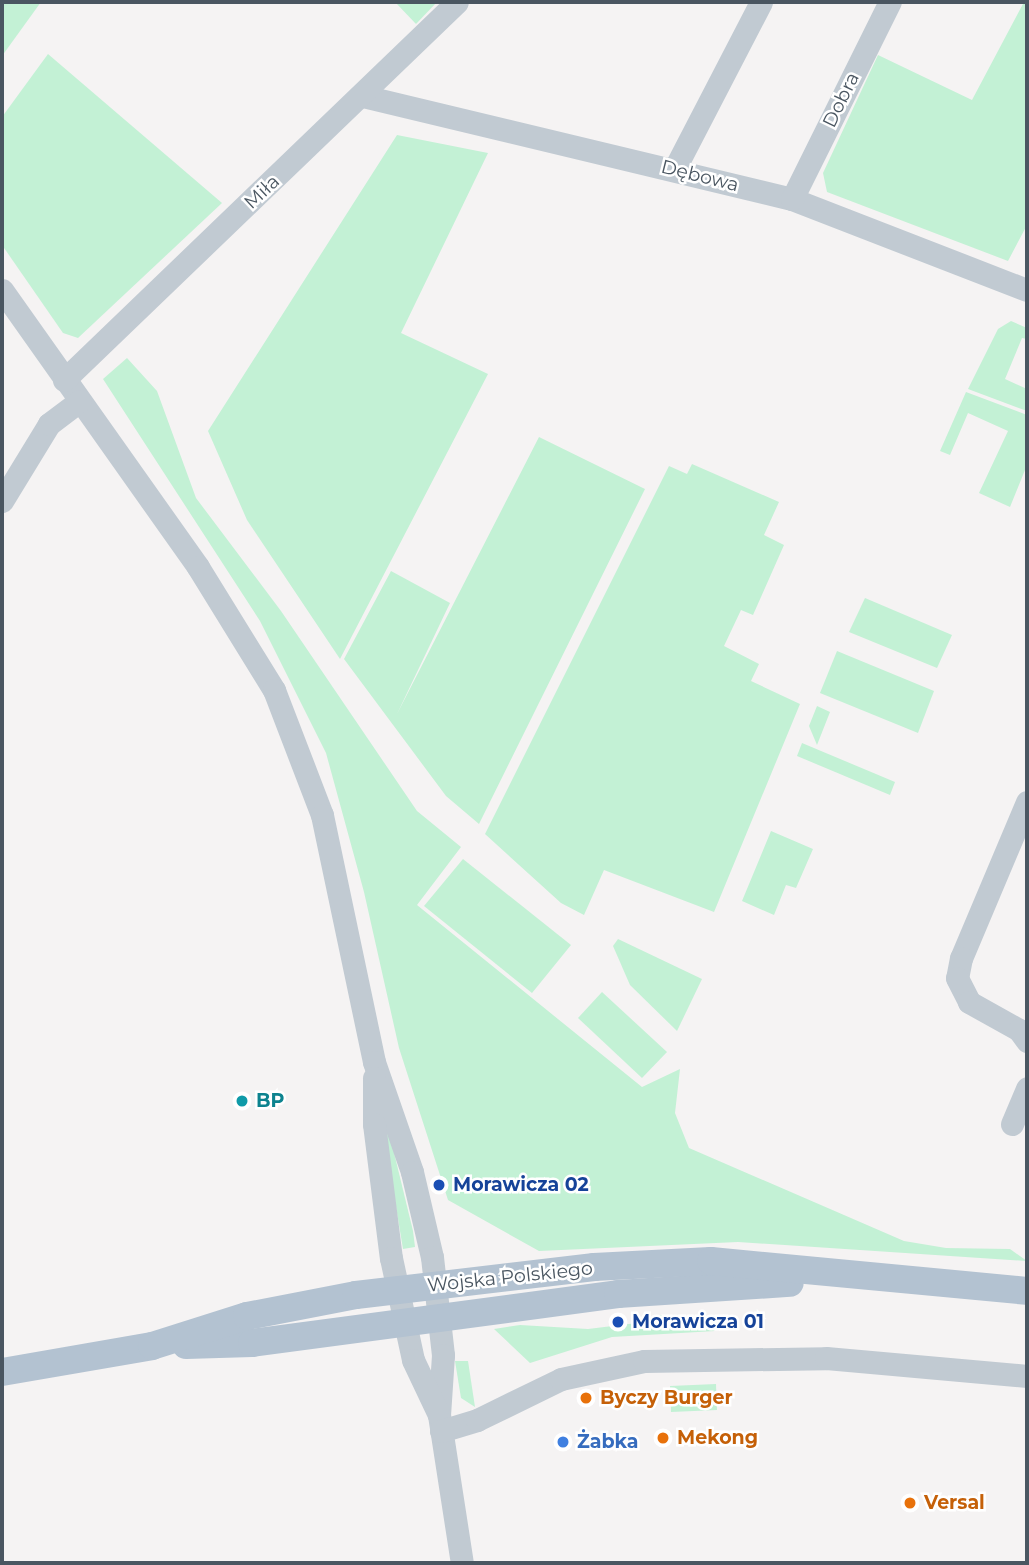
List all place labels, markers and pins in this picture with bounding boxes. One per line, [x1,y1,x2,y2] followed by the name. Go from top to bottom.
[256,1090,284,1112] place label: BP
[234,1093,250,1109] marker: BP
[453,1174,589,1196] place label: Morawicza 02
[431,1177,447,1193] marker: Morawicza 02
[632,1311,764,1333] place label: Morawicza 01
[610,1314,626,1330] marker: Morawicza 01
[600,1387,733,1409] place label: Byczy Burger
[578,1390,594,1406] marker: Byczy Burger
[677,1427,758,1449] place label: Mekong
[655,1430,671,1446] marker: Mekong
[577,1431,639,1453] place label: Żabka
[555,1434,571,1450] marker: Żabka
[924,1492,985,1514] place label: Versal
[902,1495,918,1511] marker: Versal

